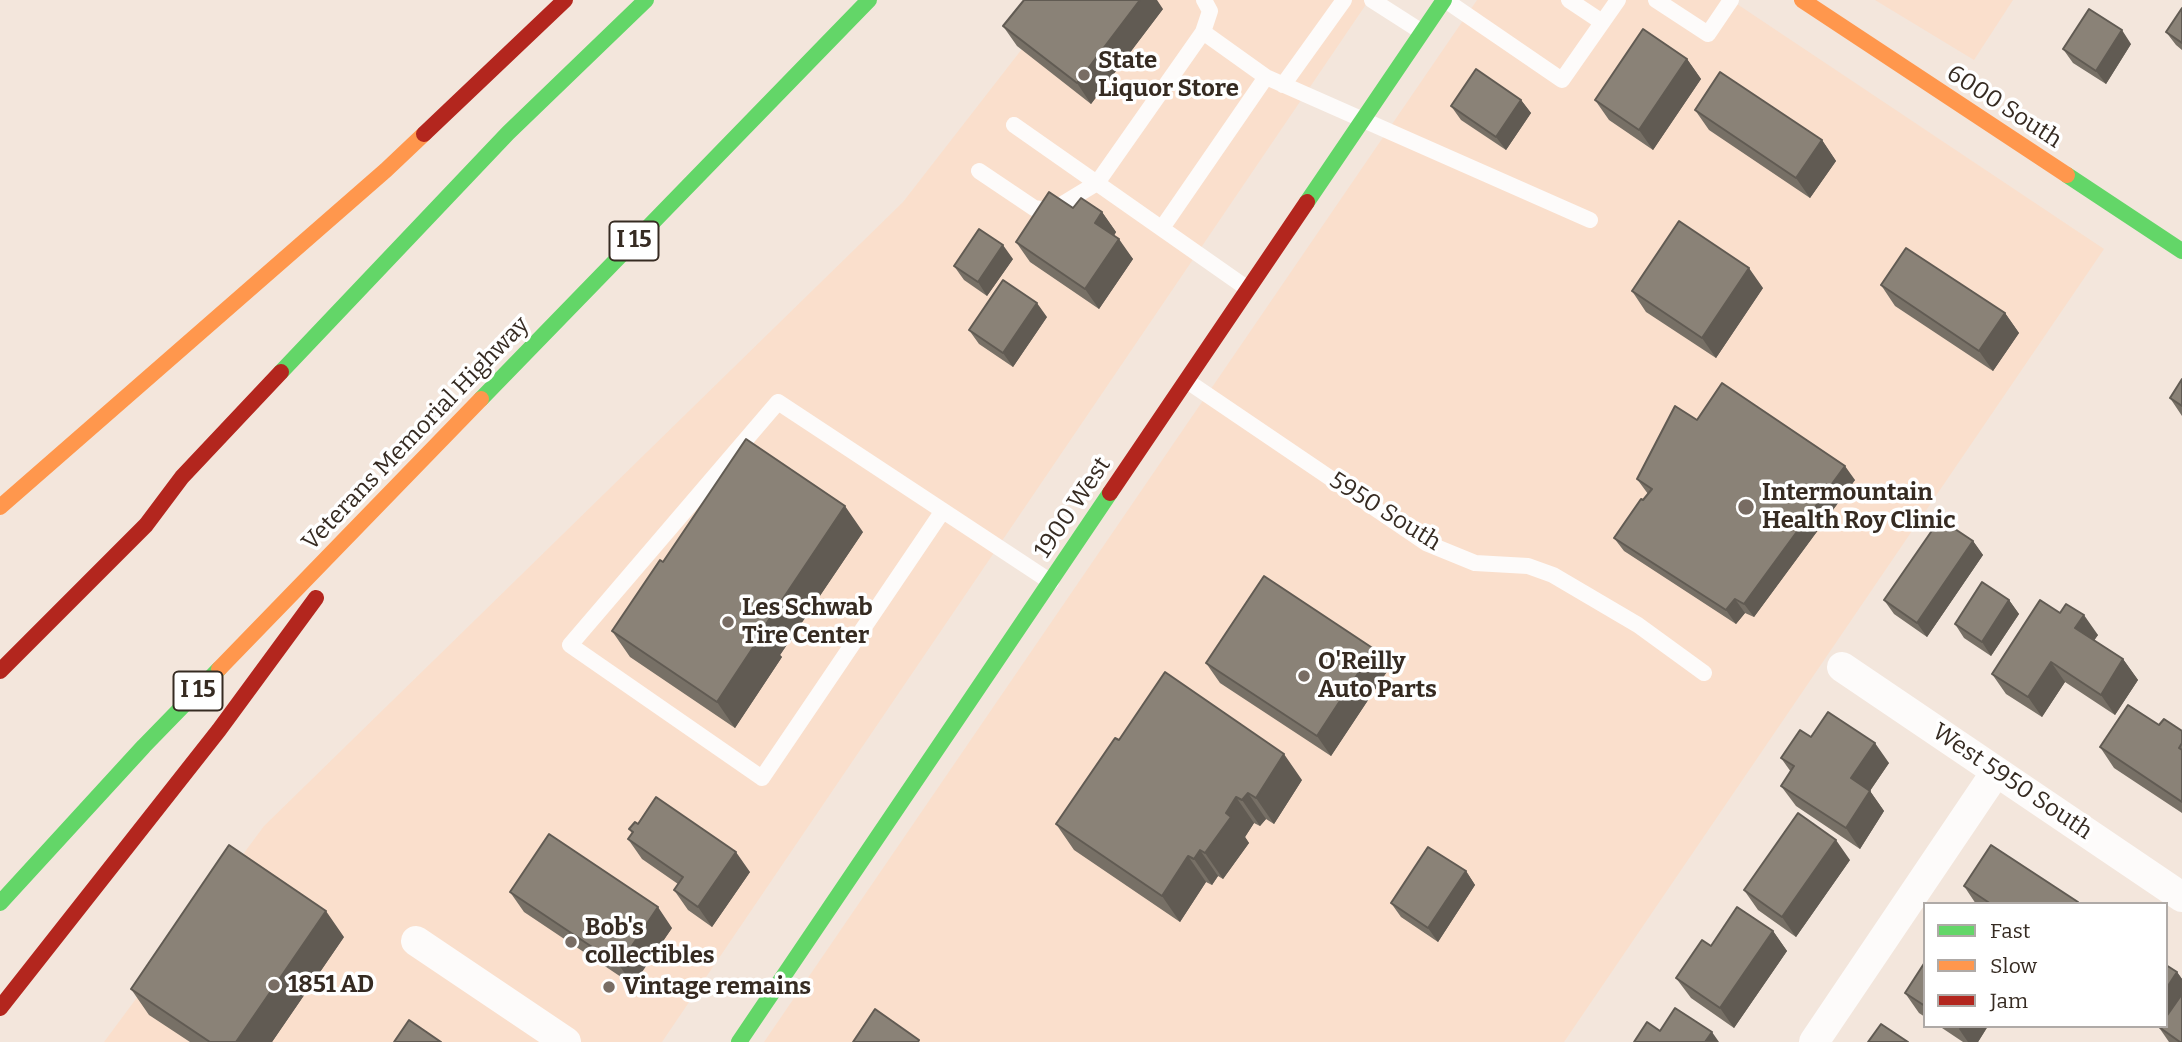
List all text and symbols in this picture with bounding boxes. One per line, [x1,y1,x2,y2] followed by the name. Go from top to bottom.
[1098,47,1239,103] place label: State Liquor Store
[1941,59,2067,155] street label: 6000 South
[1076,67,1092,83] marker: State Liquor Store
[610,222,658,260] road number: I 15
[297,311,535,557] street label: Veterans Memorial Highway
[1029,452,1117,564] street label: 1900 West
[1324,466,1446,558] street label: 5950 South
[1762,479,1956,535] place label: Intermountain Health Roy Clinic
[1736,497,1756,517] marker: Intermountain Health Roy Clinic
[742,594,873,650] place label: Les Schwab Tire Center
[720,614,736,630] marker: Les Schwab Tire Center
[1318,648,1437,704] place label: O'Reilly Auto Parts
[1296,668,1312,684] marker: O'Reilly Auto Parts
[174,671,222,710] road number: I 15
[1927,718,2097,846] street label: West 5950 South
[1923,902,2168,1028] legend
[585,914,715,970] place label: Bob's collectibles
[1990,918,2030,944] text: Fast
[563,934,579,950] marker: Bob's collectibles
[1990,953,2037,979] text: Slow
[288,971,374,999] place label: 1851 AD
[623,973,811,1001] place label: Vintage remains
[266,977,282,993] marker: 1851 AD
[601,979,617,995] marker: Vintage remains
[1990,988,2028,1014] text: Jam

